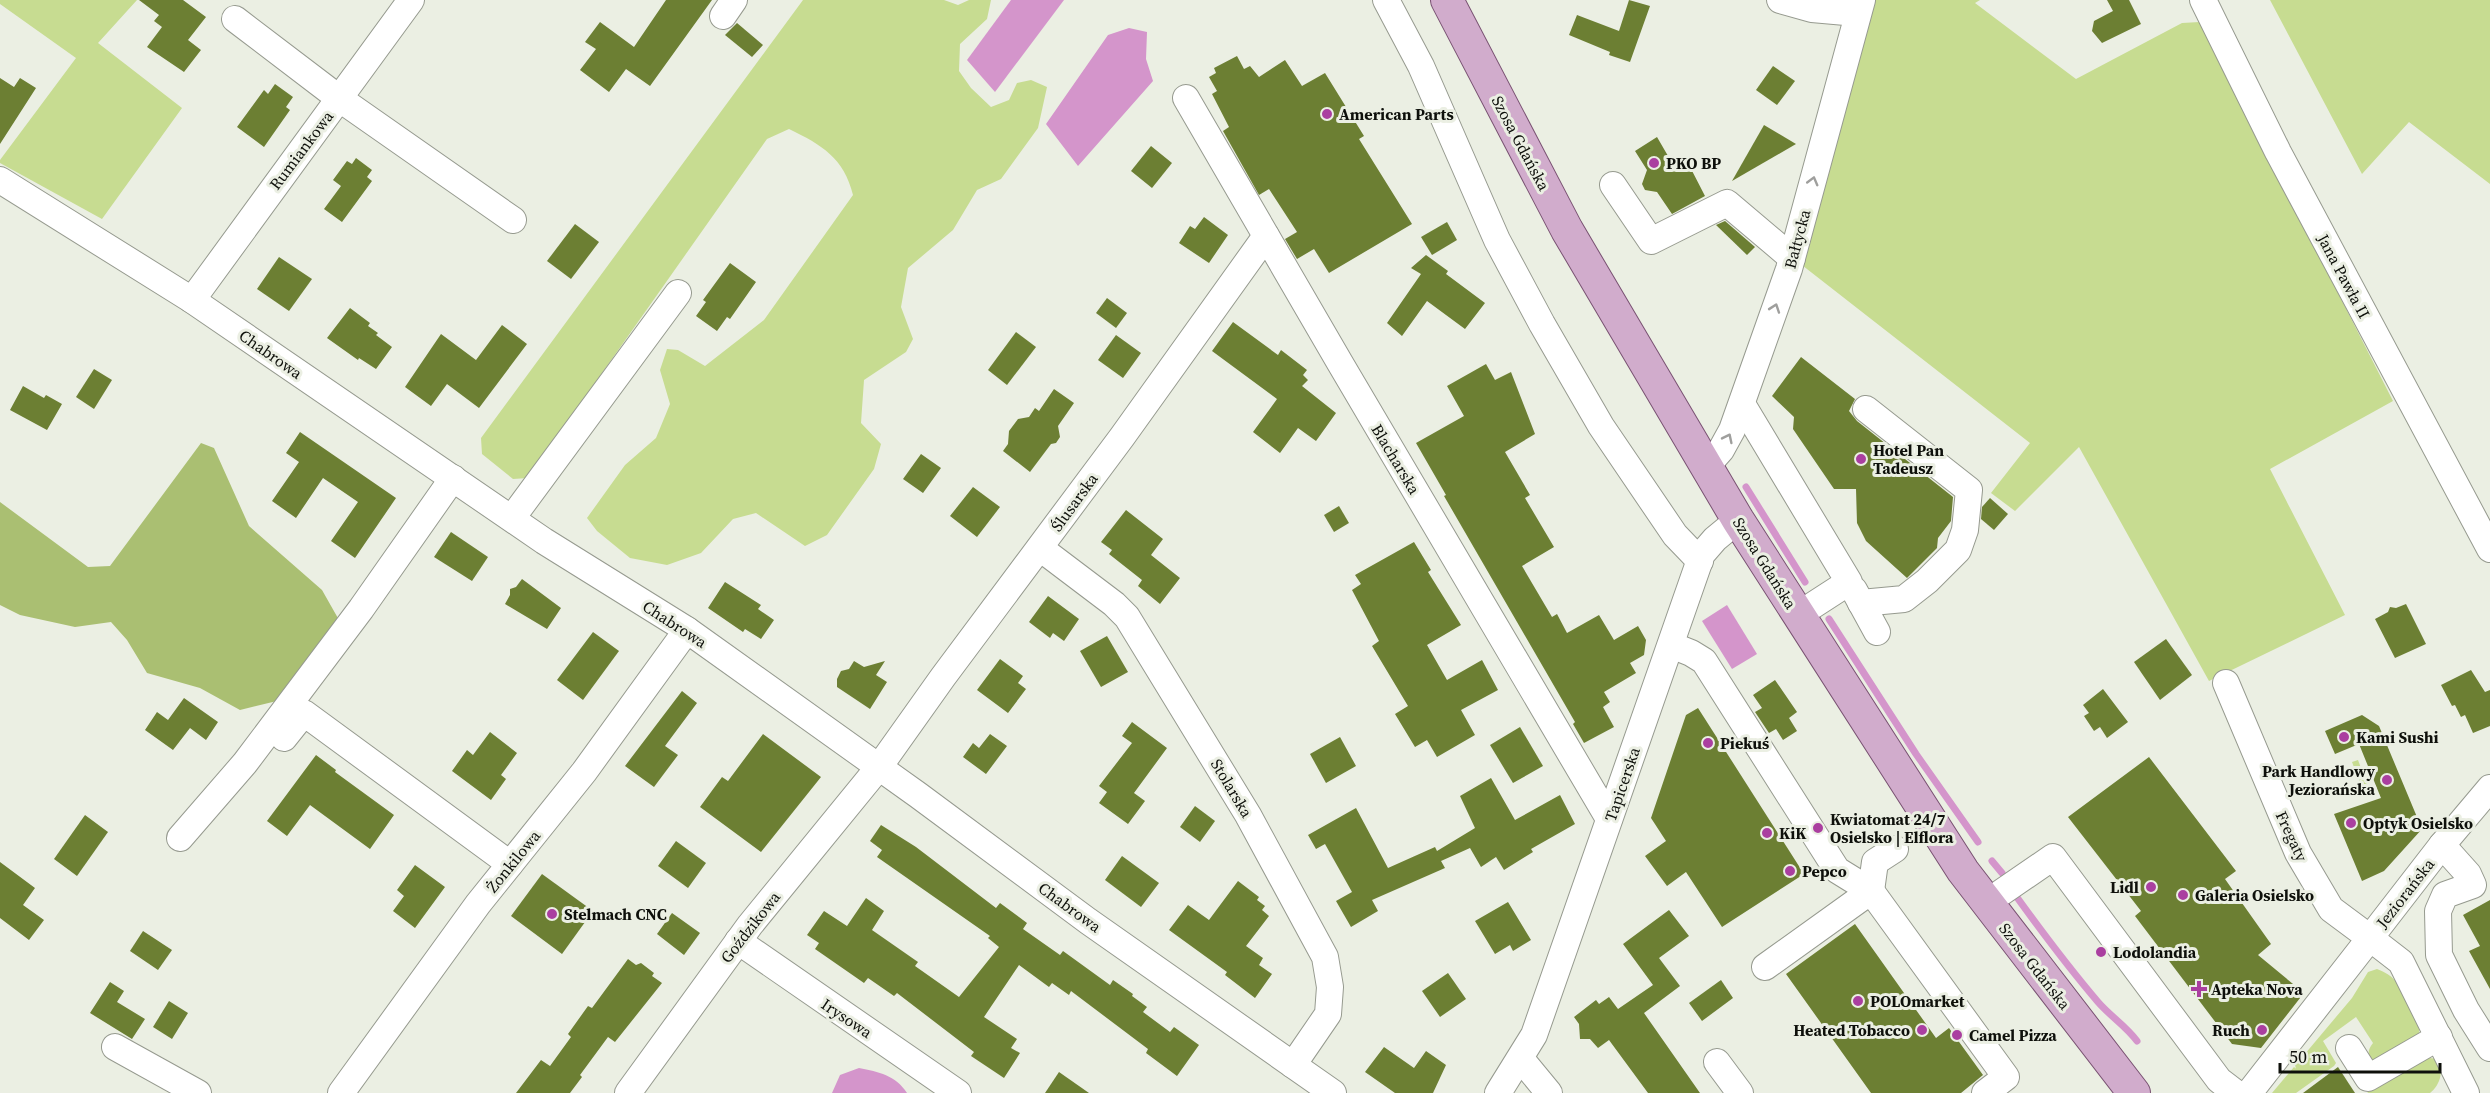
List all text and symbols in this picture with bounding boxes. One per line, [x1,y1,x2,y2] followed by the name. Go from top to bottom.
[1487,92,1556,195] street label: Szosa Gdańska
[1339,103,1454,125] place label: American Parts
[264,105,339,194] street label: Rumiankowa
[1320,107,1334,121] marker: American Parts
[1666,152,1721,174] place label: PKO BP
[1647,156,1661,170] marker: PKO BP
[1805,176,1818,186] one-way arrow
[1779,206,1816,271] street label: Bałtycka
[2312,229,2376,322] street label: Jana Pawła II
[1768,303,1781,314] one-way arrow
[235,324,308,384] street label: Chabrowa
[1366,420,1426,499] street label: Blacharska
[1720,433,1732,444] one-way arrow
[1873,439,1944,479] place label: Hotel Pan Tadeusz
[1854,452,1868,466] marker: Hotel Pan Tadeusz
[1045,468,1103,536] street label: Ślusarska
[1728,513,1802,614] street label: Szosa Gdańska
[639,595,712,653] street label: Chabrowa
[2356,726,2439,748] place label: Kami Sushi
[2337,730,2351,744] marker: Kami Sushi
[1720,732,1769,754] place label: Piekuś
[1701,736,1715,750] marker: Piekuś
[1599,743,1645,824] street label: Tapicerska
[1206,755,1259,822] street label: Stolarska
[2262,760,2375,800] place label: Park Handlowy Jeziorańska
[2380,773,2394,787] marker: Park Handlowy Jeziorańska
[2271,807,2314,865] street label: Fregaty
[1830,808,1954,848] place label: Kwiatomat 24/7 Osielsko | Elflora
[2363,812,2473,834] place label: Optyk Osielsko
[2344,816,2358,830] marker: Optyk Osielsko
[1811,821,1825,835] marker: Kwiatomat 24/7 Osielsko | Elflora
[1779,822,1807,844] place label: KiK
[481,824,546,897] street label: Żonkilowa
[1760,826,1774,840] marker: KiK
[2370,853,2440,933] street label: Jeziorańska
[1802,860,1847,882] place label: Pepco
[1783,864,1797,878] marker: Pepco
[2110,876,2139,898] place label: Lidl
[1034,877,1107,938] street label: Chabrowa
[2144,880,2158,894] marker: Lidl
[2195,884,2314,906] place label: Galeria Osielsko
[715,886,785,967] street label: Goździkowa
[2176,888,2190,902] marker: Galeria Osielsko
[564,903,667,925] place label: Stelmach CNC
[545,907,559,921] marker: Stelmach CNC
[1994,918,2076,1015] street label: Szosa Gdańska
[2113,941,2197,963] place label: Lodolandia
[2094,945,2108,959] marker: Lodolandia
[2211,978,2303,1000] place label: Apteka Nova
[2192,982,2206,996] marker: Apteka Nova
[1870,990,1965,1012] place label: POLOmarket
[817,993,877,1043] street label: Irysowa
[1851,994,1865,1008] marker: POLOmarket
[1793,1019,1910,1041] place label: Heated Tobacco
[2212,1019,2250,1041] place label: Ruch
[1915,1023,1929,1037] marker: Heated Tobacco
[2255,1023,2269,1037] marker: Ruch
[1969,1024,2057,1046] place label: Camel Pizza
[1950,1028,1964,1042] marker: Camel Pizza
[2280,1036,2440,1074] scale bar
[2289,1044,2327,1069] text: 50 m

